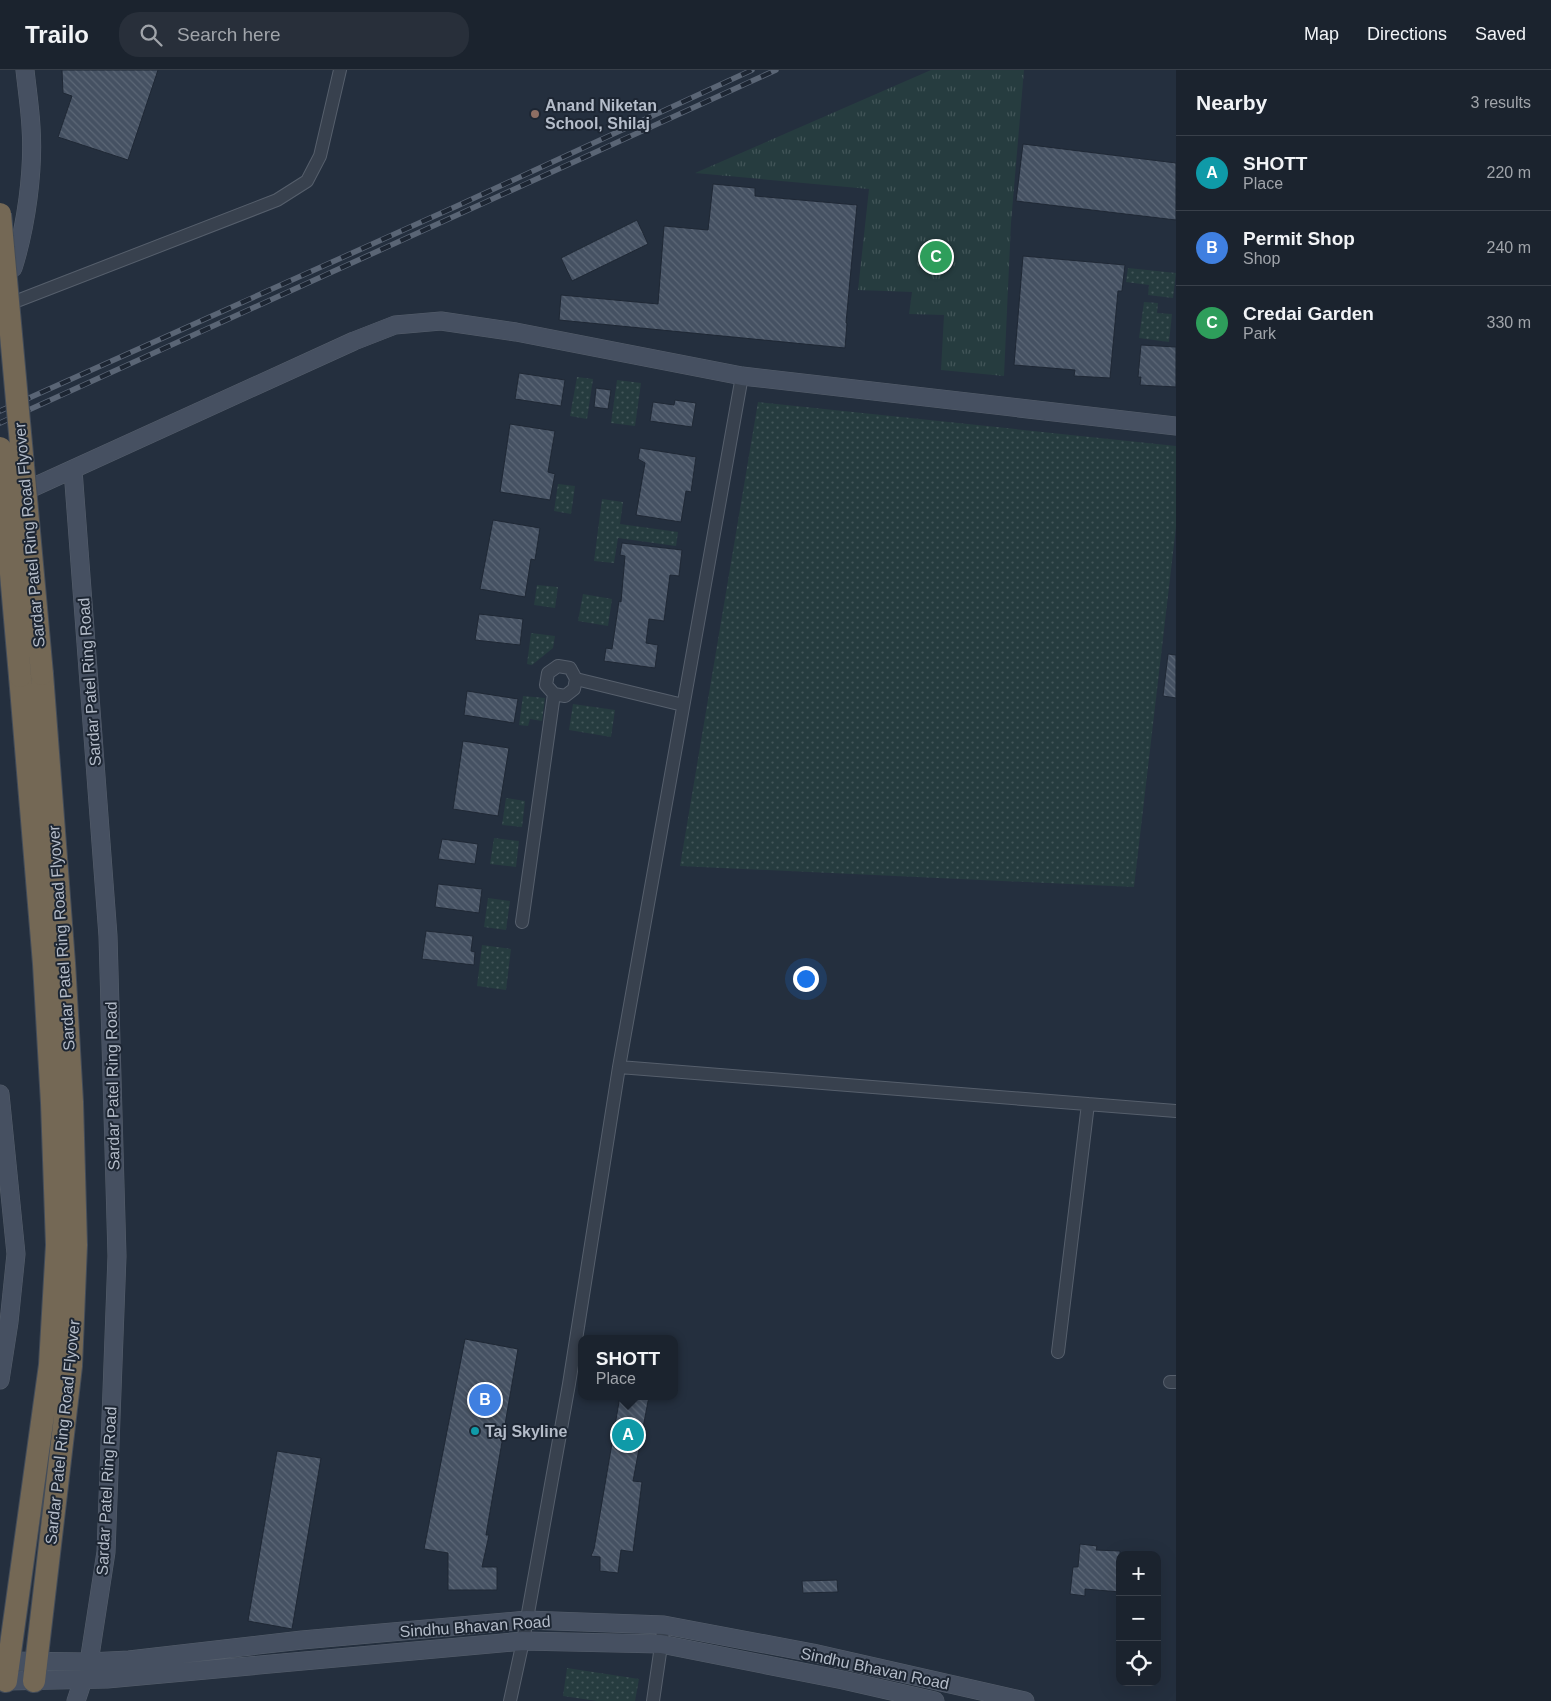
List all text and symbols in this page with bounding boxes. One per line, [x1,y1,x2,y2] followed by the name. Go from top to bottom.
[119,12,469,57] search box
[25,21,89,48] text: Trailo
[137,21,165,49] icon: search
[177,24,281,45] text: Search here
[1304,24,1339,44] text: Map
[1367,24,1447,44] text: Directions
[1475,24,1526,44] text: Saved
[1196,91,1267,114] text: Nearby
[1471,94,1531,111] text: 3 results
[545,97,657,132] place label: Anand Niketan School, Shilaj
[529,108,541,120] marker: Anand Niketan School, Shilaj
[1243,153,1307,174] text: SHOTT
[1206,164,1218,181] text: A
[1487,164,1531,181] text: 220 m
[1243,175,1283,192] text: Place
[1243,228,1355,249] text: Permit Shop
[920,238,952,276] pin: C
[1206,239,1218,256] text: B
[1487,239,1531,256] text: 240 m
[1243,250,1280,267] text: Shop
[1243,303,1374,324] text: Credai Garden
[1206,314,1218,331] text: C
[1487,314,1531,331] text: 330 m
[1243,325,1276,342] text: Park
[11,421,48,648] street label: Sardar Patel Ring Road Flyover
[75,597,104,767] street label: Sardar Patel Ring Road
[45,824,78,1051] street label: Sardar Patel Ring Road Flyover
[793,966,819,992] your location
[103,1001,122,1171] street label: Sardar Patel Ring Road
[42,1318,83,1545] street label: Sardar Patel Ring Road Flyover
[578,1335,678,1400] popup
[596,1348,660,1369] text: SHOTT
[596,1370,636,1387] text: Place
[469,1381,501,1419] pin: B
[94,1406,119,1576] street label: Sardar Patel Ring Road
[612,1416,644,1454] pin: A
[485,1423,568,1440] place label: Taj Skyline
[469,1425,481,1437] marker: Taj Skyline
[1116,1551,1161,1686] map controls
[1116,1551,1161,1596] button: +
[1116,1596,1161,1641] button: −
[399,1613,551,1640] street label: Sindhu Bhavan Road
[1116,1641,1161,1686] button: locate
[799,1644,951,1693] street label: Sindhu Bhavan Road

